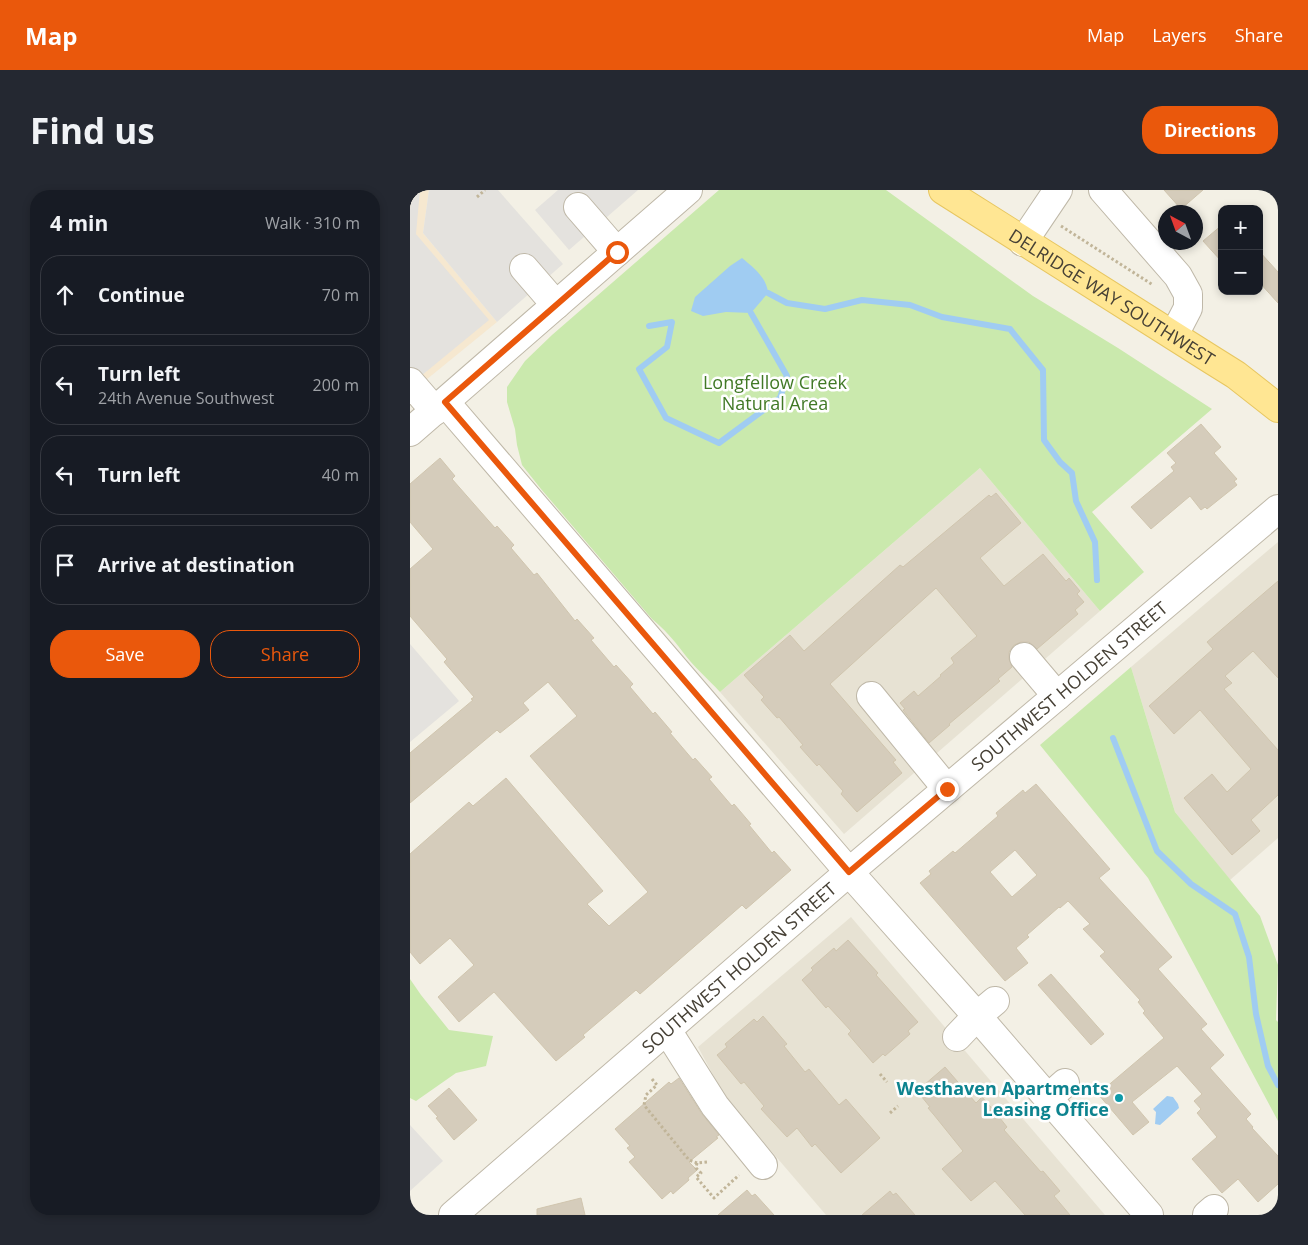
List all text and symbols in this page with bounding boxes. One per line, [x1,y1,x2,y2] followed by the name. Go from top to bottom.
[25,19,77,52] text: Map
[1087,23,1124,47] text: Map
[1152,23,1207,47] text: Layers
[1235,23,1283,47] text: Share
[1142,106,1278,154] button: Directions
[30,107,155,154] text: Find us
[1158,205,1203,250] north arrow
[1218,205,1263,295] map controls
[1218,205,1263,250] button: +
[50,209,108,237] text: 4 min
[265,212,360,234] text: Walk · 310 m
[1005,223,1220,371] street label: DELRIDGE WAY SOUTHWEST
[606,241,629,264] route start
[1218,250,1263,295] button: −
[51,281,79,309] icon: ahead
[98,282,185,308] text: Continue
[322,284,359,306] text: 70 m
[98,361,180,387] text: Turn left
[703,370,848,415] park label: Longfellow Creek Natural Area
[51,371,79,399] icon: left
[313,374,359,396] text: 200 m
[98,387,274,409] text: 24th Avenue Southwest
[51,461,79,489] icon: left
[98,462,180,488] text: Turn left
[322,464,359,486] text: 40 m
[51,551,79,579] icon: arrive
[98,552,295,578] text: Arrive at destination
[966,596,1172,776] street label: SOUTHWEST HOLDEN STREET
[50,630,200,678] button: Save
[210,630,360,678] button: Share
[936,778,959,801] route end
[636,876,841,1059] street label: SOUTHWEST HOLDEN STREET
[897,1076,1109,1121] place label: Westhaven Apartments Leasing Office
[1113,1092,1125,1104] marker: Westhaven Apartments Leasing Office

